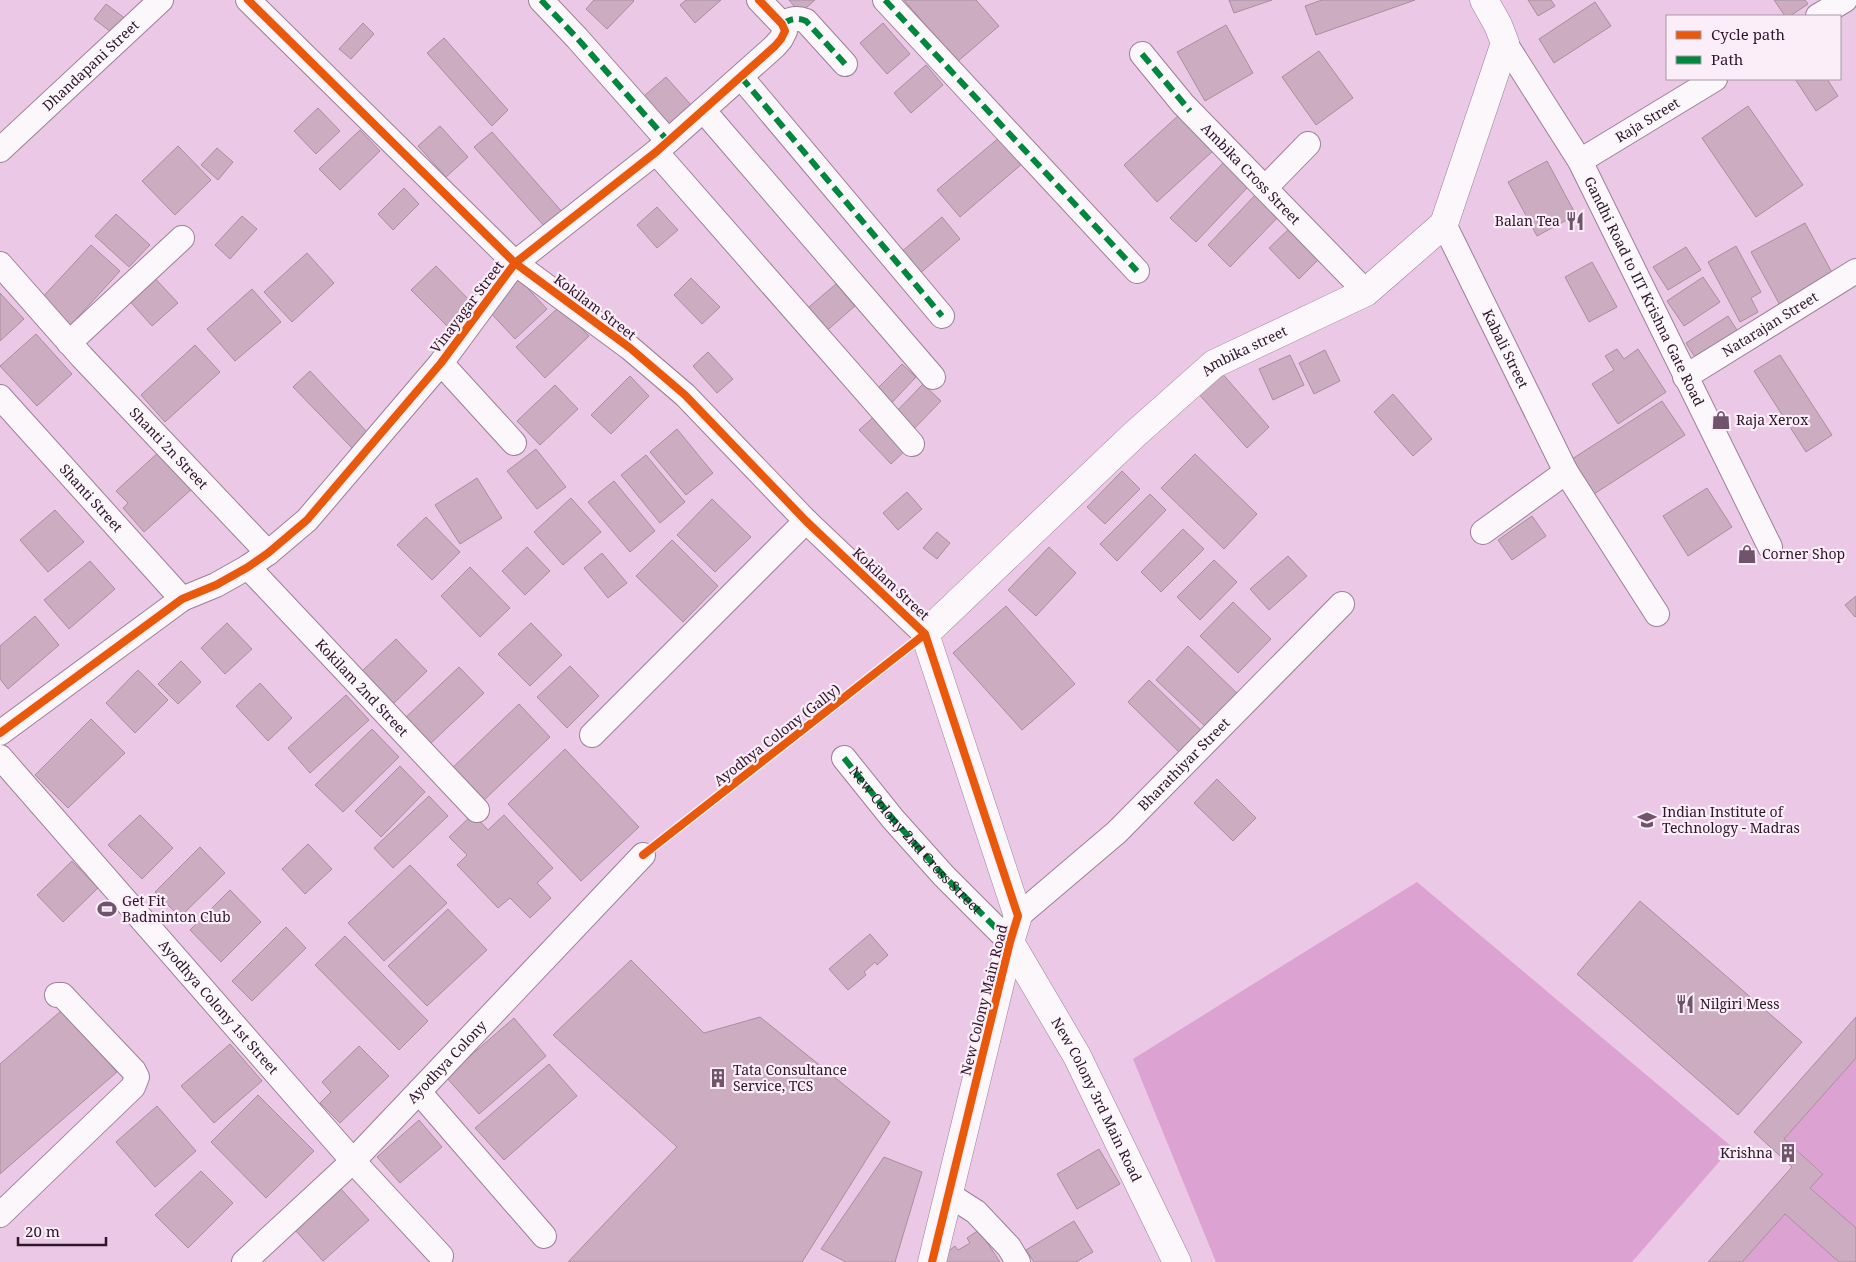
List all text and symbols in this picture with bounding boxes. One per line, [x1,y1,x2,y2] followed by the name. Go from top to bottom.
[38,15,143,115] street label: Dhandapani Street
[1666,15,1841,80] legend
[1711,24,1786,44] text: Cycle path
[1711,49,1744,69] text: Path
[1612,93,1683,146] street label: Raja Street
[1197,119,1305,228] street label: Ambika Cross Street
[1580,173,1709,409] street label: Gandhi Road to IIT Krishna Gate Road
[1564,210,1586,232] restaurant icon: Balan Tea
[1495,211,1560,230] place label: Balan Tea
[426,257,508,357] street label: Vinayagar Street
[550,269,640,344] street label: Kokilam Street
[1718,287,1821,361] street label: Natarajan Street
[1478,306,1533,391] street label: Kabali Street
[1197,321,1290,380] street label: Ambika street
[126,403,213,493] street label: Shanti 2n Street
[1710,409,1732,431] shop icon: Raja Xerox
[1736,410,1809,429] place label: Raja Xerox
[56,460,127,536] street label: Shanti Street
[849,543,934,624] street label: Kokilam Street
[1736,543,1758,565] shop icon: Corner Shop
[1762,544,1845,563] place label: Corner Shop
[312,635,413,740] street label: Kokilam 2nd Street
[710,679,844,790] street label: Ayodhya Colony (Gally)
[1133,713,1234,815] street label: Bharathiyar Street
[845,762,986,918] street label: New Colony 2nd Cross Street
[1662,802,1800,837] place label: Indian Institute of Technology - Madras
[1636,809,1658,831] school or university icon: Indian Institute of Technology - Madras
[122,891,230,926] place label: Get Fit Badminton Club
[96,898,118,920] sports icon: Get Fit Badminton Club
[956,922,1012,1077] street label: New Colony Main Road
[155,935,283,1078] street label: Ayodhya Colony 1st Street
[1674,993,1696,1015] restaurant icon: Nilgiri Mess
[1700,994,1779,1013] place label: Nilgiri Mess
[1047,1014,1147,1185] street label: New Colony 3rd Main Road
[403,1016,490,1107] street label: Ayodhya Colony
[733,1060,847,1095] place label: Tata Consultance Service, TCS
[707,1067,729,1089] building icon: Tata Consultance Service, TCS
[1777,1142,1799,1164] building icon: Krishna
[1720,1143,1773,1162] place label: Krishna
[18,1214,105,1246] scale bar
[25,1221,60,1241] text: 20 m

